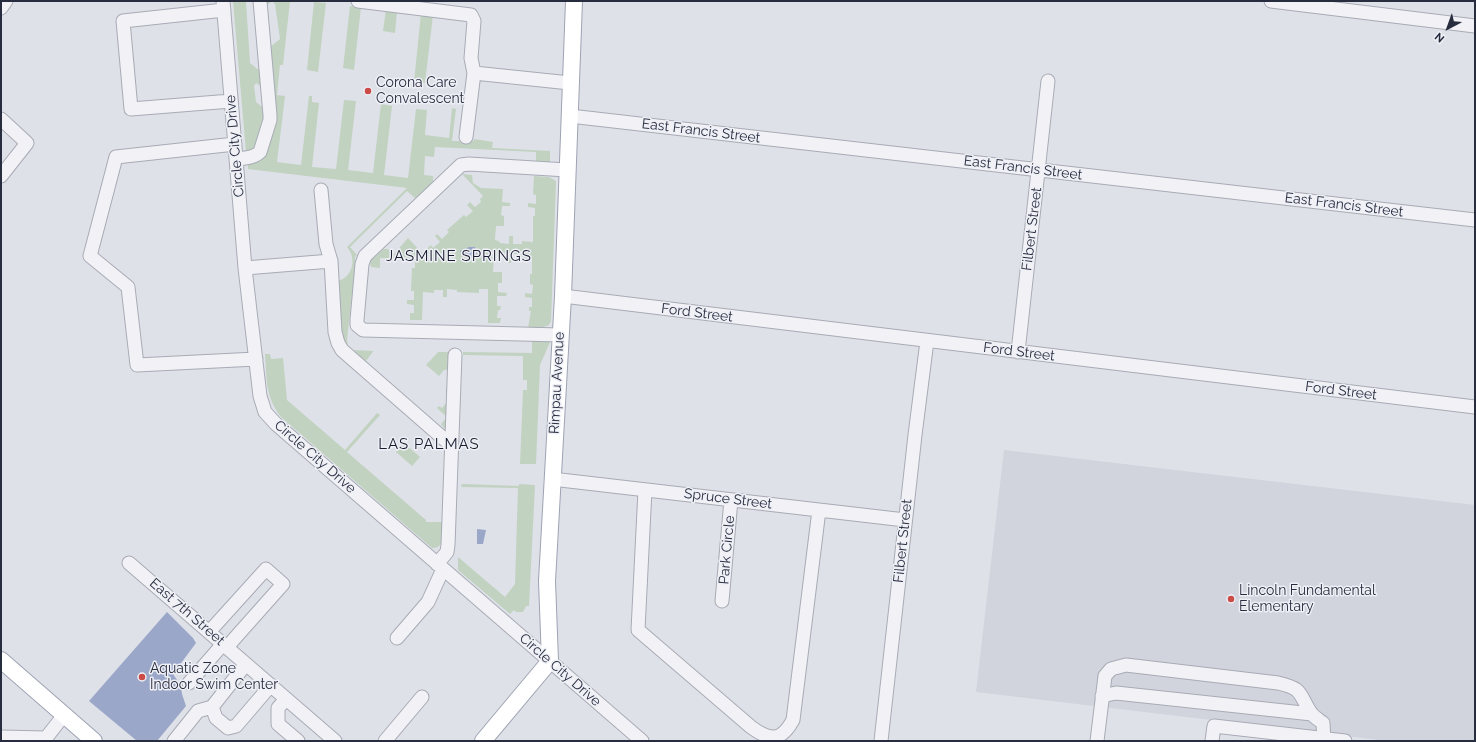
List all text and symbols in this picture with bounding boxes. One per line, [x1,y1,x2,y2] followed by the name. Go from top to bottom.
[1428,8,1468,48] north arrow
[1432,30,1447,45] text: N
[376,75,464,108] place label: Corona Care Convalescent
[363,86,373,96] marker: Corona Care Convalescent
[222,94,248,198] street label: Circle City Drive
[641,115,761,147] street label: East Francis Street
[963,152,1083,184] street label: East Francis Street
[1019,186,1045,272] street label: Filbert Street
[1284,189,1404,221] street label: East Francis Street
[386,247,532,265] district label: JASMINE SPRINGS
[660,300,734,326] street label: Ford Street
[546,331,568,435] street label: Rimpau Avenue
[982,339,1056,365] street label: Ford Street
[1304,378,1378,404] street label: Ford Street
[271,417,359,497] street label: Circle City Drive
[378,435,480,453] district label: LAS PALMAS
[683,485,773,513] street label: Spruce Street
[890,498,916,584] street label: Filbert Street
[716,515,738,585] street label: Park Circle
[146,575,228,649] street label: East 7th Street
[1239,583,1376,616] place label: Lincoln Fundamental Elementary
[1226,594,1236,604] marker: Lincoln Fundamental Elementary
[516,630,604,710] street label: Circle City Drive
[150,661,278,694] place label: Aquatic Zone Indoor Swim Center
[137,672,147,682] marker: Aquatic Zone Indoor Swim Center

